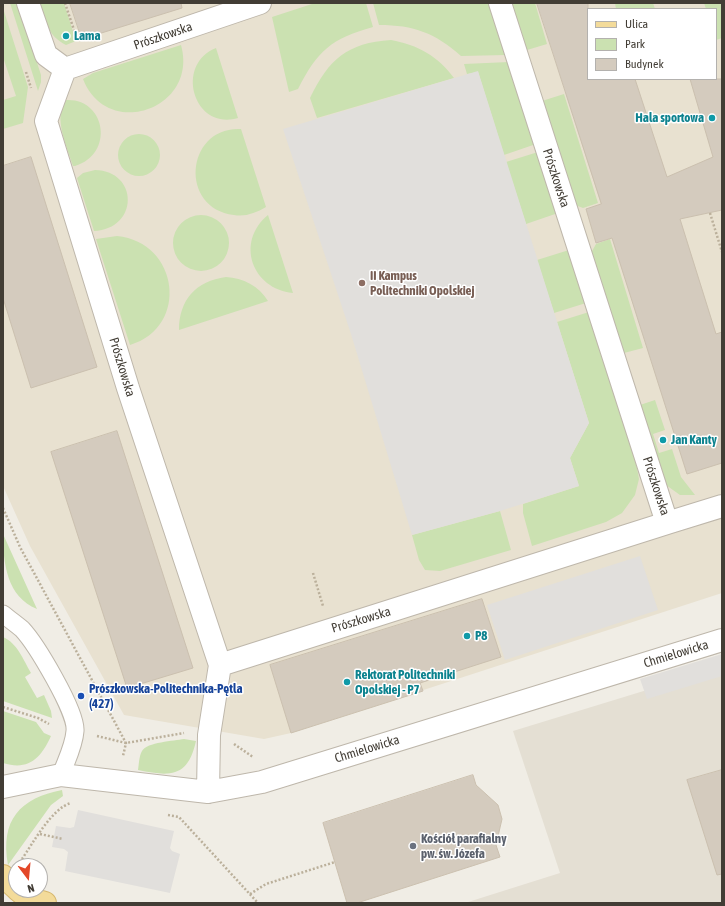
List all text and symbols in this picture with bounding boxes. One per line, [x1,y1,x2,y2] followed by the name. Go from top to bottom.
[587,8,717,80] legend
[625,17,648,31] text: Ulica
[132,19,194,53] street label: Prószkowska
[74,28,100,44] place label: Lama
[61,31,71,41] marker: Lama
[625,37,645,51] text: Park
[625,57,664,71] text: Budynek
[635,110,704,126] place label: Hala sportowa
[707,113,717,123] marker: Hala sportowa
[539,147,573,209] street label: Prószkowska
[370,268,475,299] place label: II Kampus Politechniki Opolskiej
[357,278,367,288] marker: II Kampus Politechniki Opolskiej
[106,335,138,399] street label: Prószkowska
[671,432,717,448] place label: Jan Kanty
[658,435,668,445] marker: Jan Kanty
[639,455,673,517] street label: Prószkowska
[329,604,393,636] street label: Prószkowska
[475,628,487,644] place label: P8
[462,631,472,641] marker: P8
[642,637,710,671] street label: Chmielowicka
[355,667,455,698] place label: Rektorat Politechniki Opolskiej - P7
[342,677,352,687] marker: Rektorat Politechniki Opolskiej - P7
[89,681,242,712] place label: Prószkowska-Politechnika-Pętla (427)
[76,691,86,701] marker: Prószkowska-Politechnika-Pętla (427)
[333,732,401,766] street label: Chmielowicka
[421,831,507,862] place label: Kościół parafialny pw. św. Józefa
[408,841,418,851] marker: Kościół parafialny pw. św. Józefa
[8,858,48,898] north arrow
[26,882,36,895] text: N

